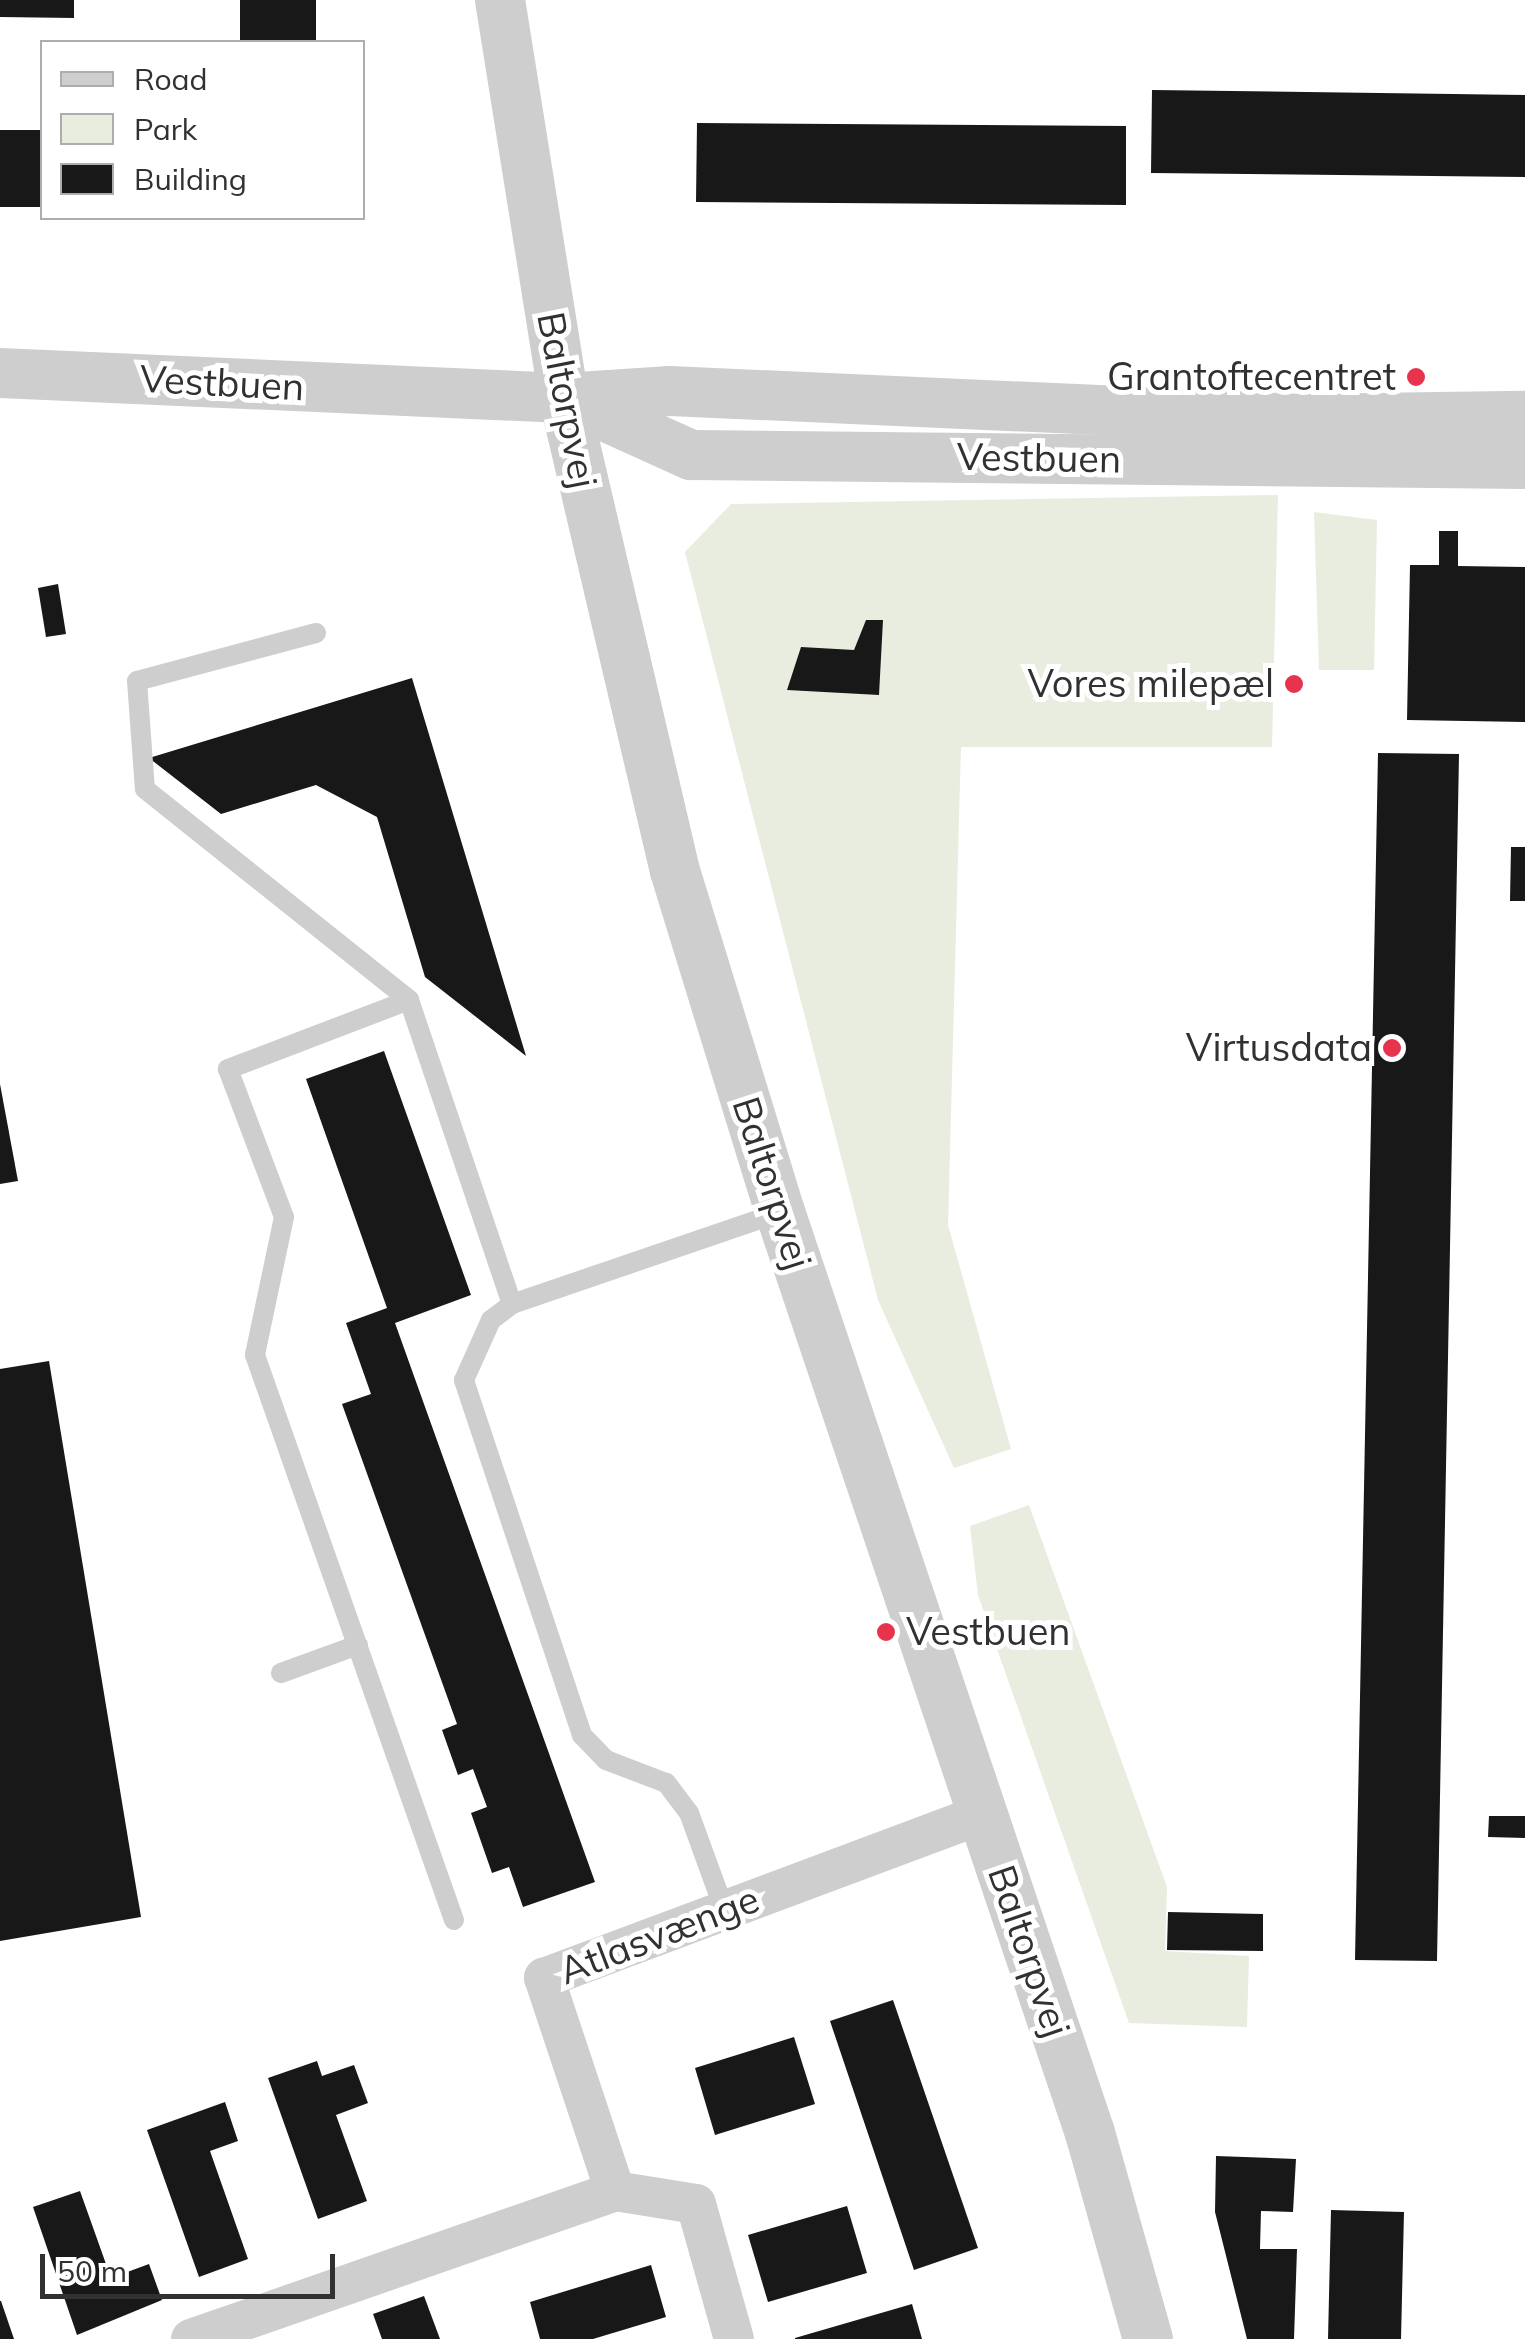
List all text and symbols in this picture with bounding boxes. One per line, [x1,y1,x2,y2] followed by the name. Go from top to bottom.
[40,40,365,220] legend
[134,60,208,98] text: Road
[134,110,197,148] text: Park
[134,160,247,198] text: Building
[528,308,606,492] street label: Baltorpvej
[1107,354,1396,400] place label: Grantoftecentret
[139,356,305,410] street label: Vestbuen
[1405,366,1427,388] marker: Grantoftecentret
[956,434,1122,482] street label: Vestbuen
[1028,661,1274,707] place label: Vores milepæl
[1283,673,1305,695] marker: Vores milepæl
[1186,1025,1372,1071] place label: Virtusdata
[1381,1037,1403,1059] marker: Virtusdata
[723,1091,821,1275] street label: Baltorpvej
[906,1609,1071,1655] place label: Vestbuen
[875,1621,897,1643] marker: Vestbuen
[978,1859,1080,2043] street label: Baltorpvej
[553,1876,765,1994] street label: Atlasvænge
[45,2234,340,2296] scale bar
[57,2252,127,2290] text: 50 m

